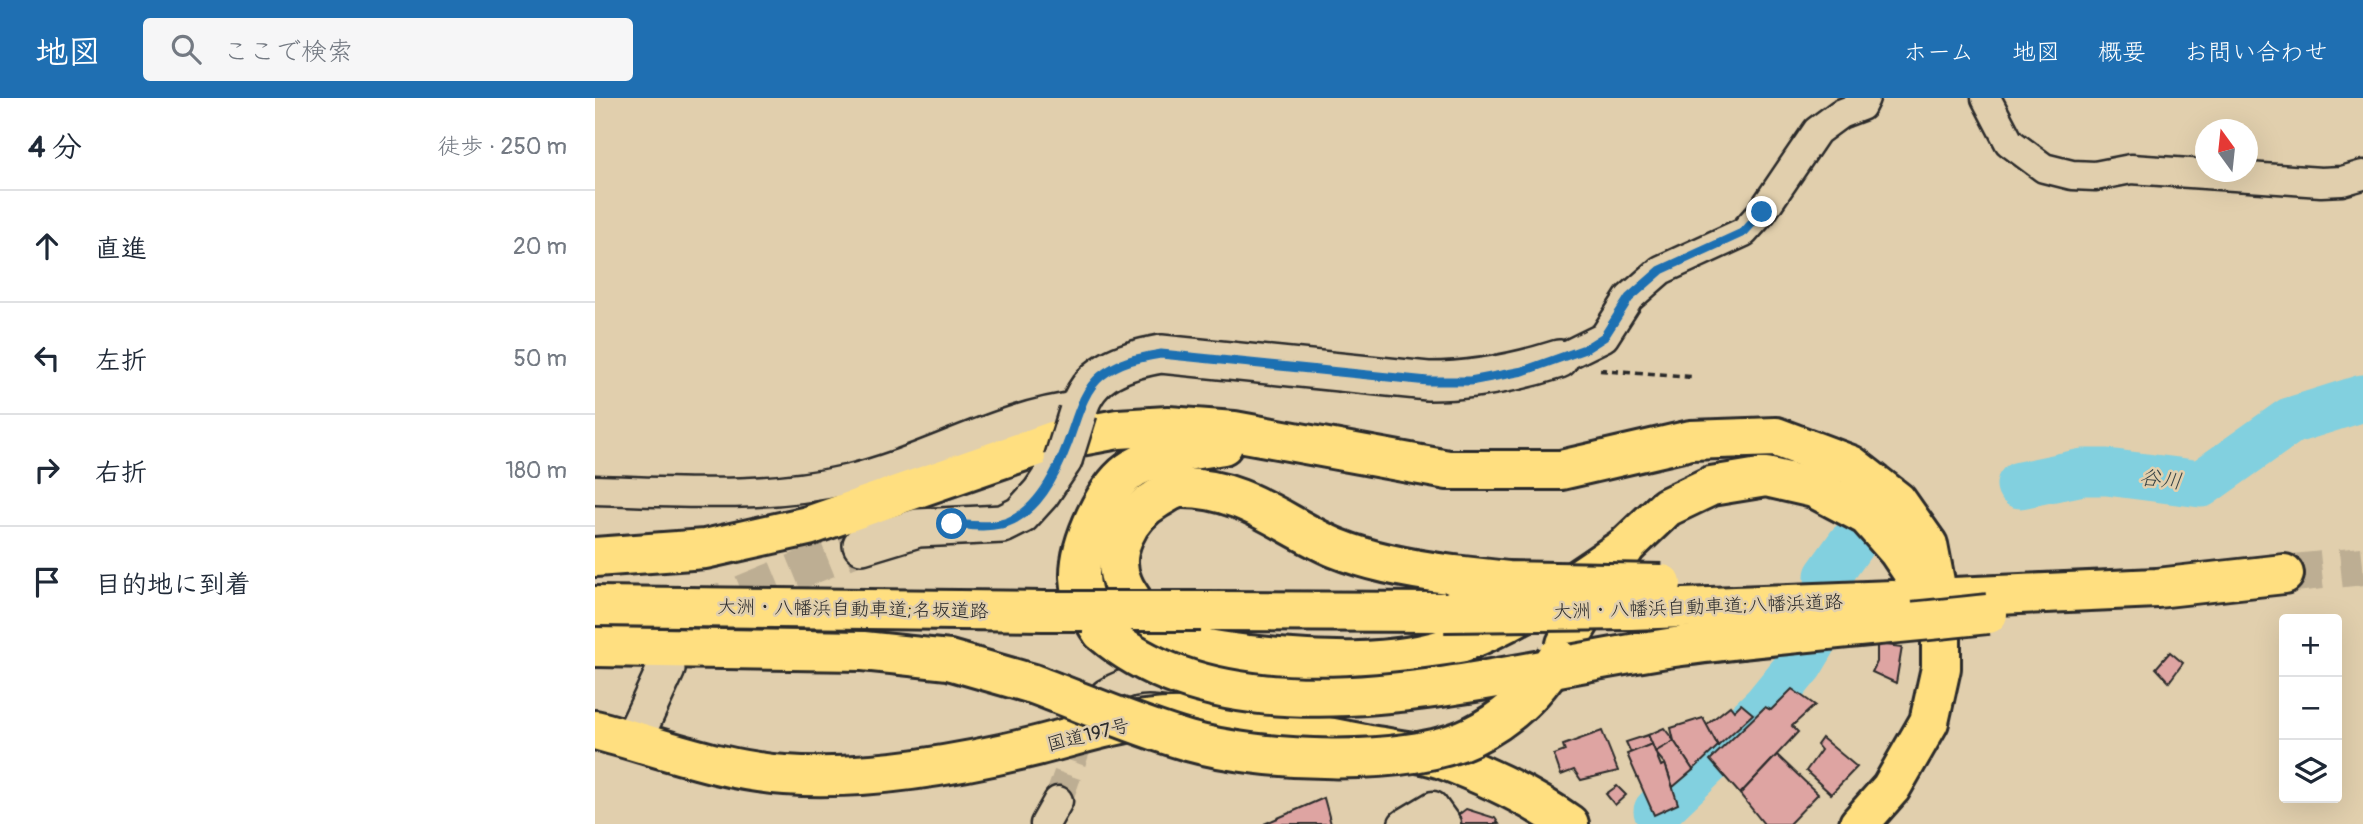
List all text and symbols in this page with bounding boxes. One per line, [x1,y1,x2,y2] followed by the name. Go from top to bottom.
[143,18,633,81] search box
[167,30,205,68] icon: search
[35,32,101,73] text: 地図
[223,36,353,68] text: ここで検索
[1903,38,1974,67] text: ホーム
[2012,38,2060,67] text: 地図
[2098,38,2146,67] text: 概要
[2184,38,2328,67] text: お問い合わせ
[2195,119,2258,182] north arrow
[28,129,82,166] text: 4 分
[437,132,567,161] text: 徒歩 · 250 m
[1746,196,1777,227] route end
[28,227,66,265] icon: ahead
[513,232,567,261] text: 20 m
[95,233,147,265] text: 直進
[28,339,66,377] icon: left
[513,344,567,373] text: 50 m
[95,345,147,377] text: 左折
[28,451,66,489] icon: right
[505,456,567,485] text: 180 m
[95,457,147,489] text: 右折
[2138,464,2183,495] water label: 谷川
[936,508,967,539] route start
[28,563,66,601] icon: arrive
[95,569,251,601] text: 目的地に到着
[1553,590,1844,624] street label: 大洲・八幡浜自動車道;八幡浜道路
[717,595,989,623] street label: 大洲・八幡浜自動車道;名坂道路
[2279,614,2342,803] map controls
[2279,614,2342,677] button: +
[2279,677,2342,740] button: −
[1044,713,1132,757] street label: 国道197号
[2279,740,2342,803] button: layers

